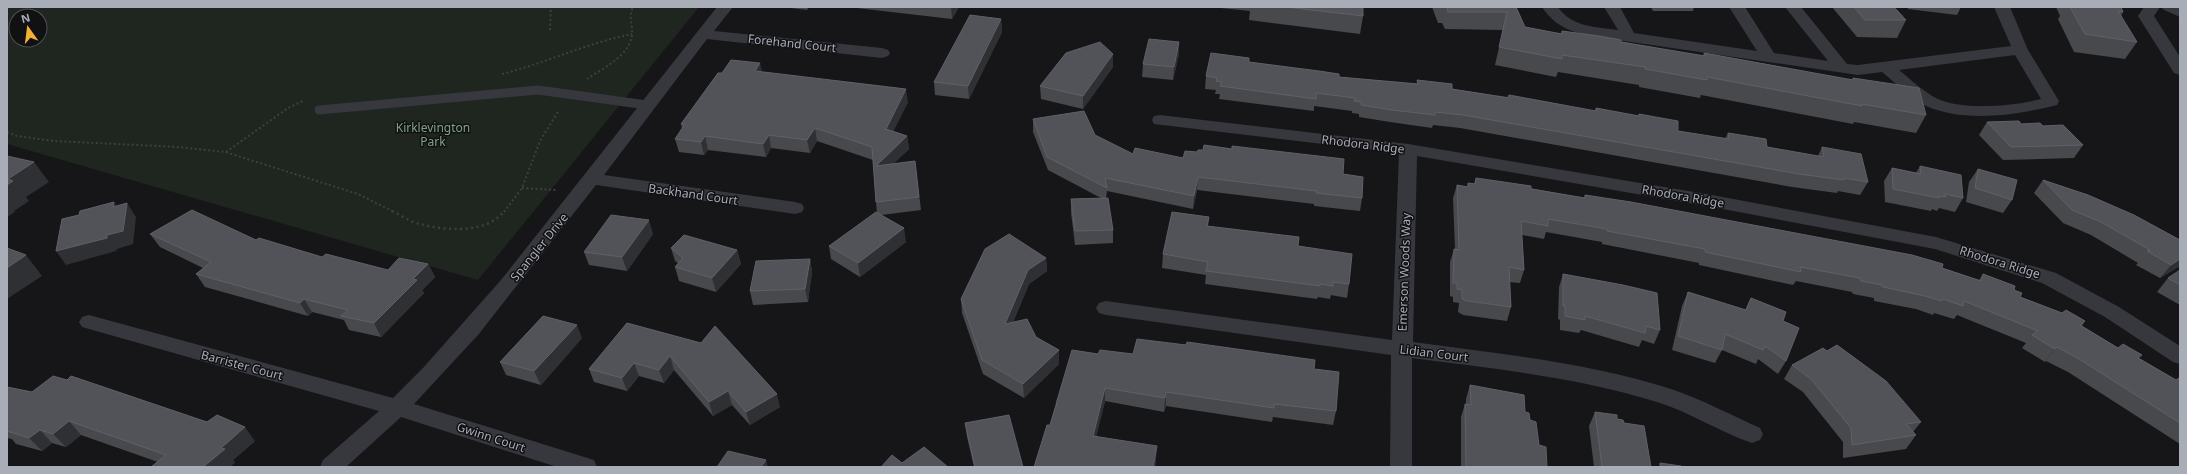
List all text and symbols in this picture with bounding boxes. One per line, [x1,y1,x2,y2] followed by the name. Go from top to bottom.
[8,8,48,48] north arrow
[19,9,32,26] text: N
[747,30,838,56] street label: Forehand Court
[396,119,470,150] park label: Kirklevington Park
[1321,130,1406,158] street label: Rhodora Ridge
[647,179,740,209] street label: Backhand Court
[1640,180,1726,212] street label: Rhodora Ridge
[506,209,572,285] street label: Spangler Drive
[1393,212,1415,332] street label: Emerson Woods Way
[1958,242,2043,282] street label: Rhodora Ridge
[1399,340,1470,366] street label: Lidian Court
[199,346,285,384] street label: Barrister Court
[455,418,528,456] street label: Gwinn Court

